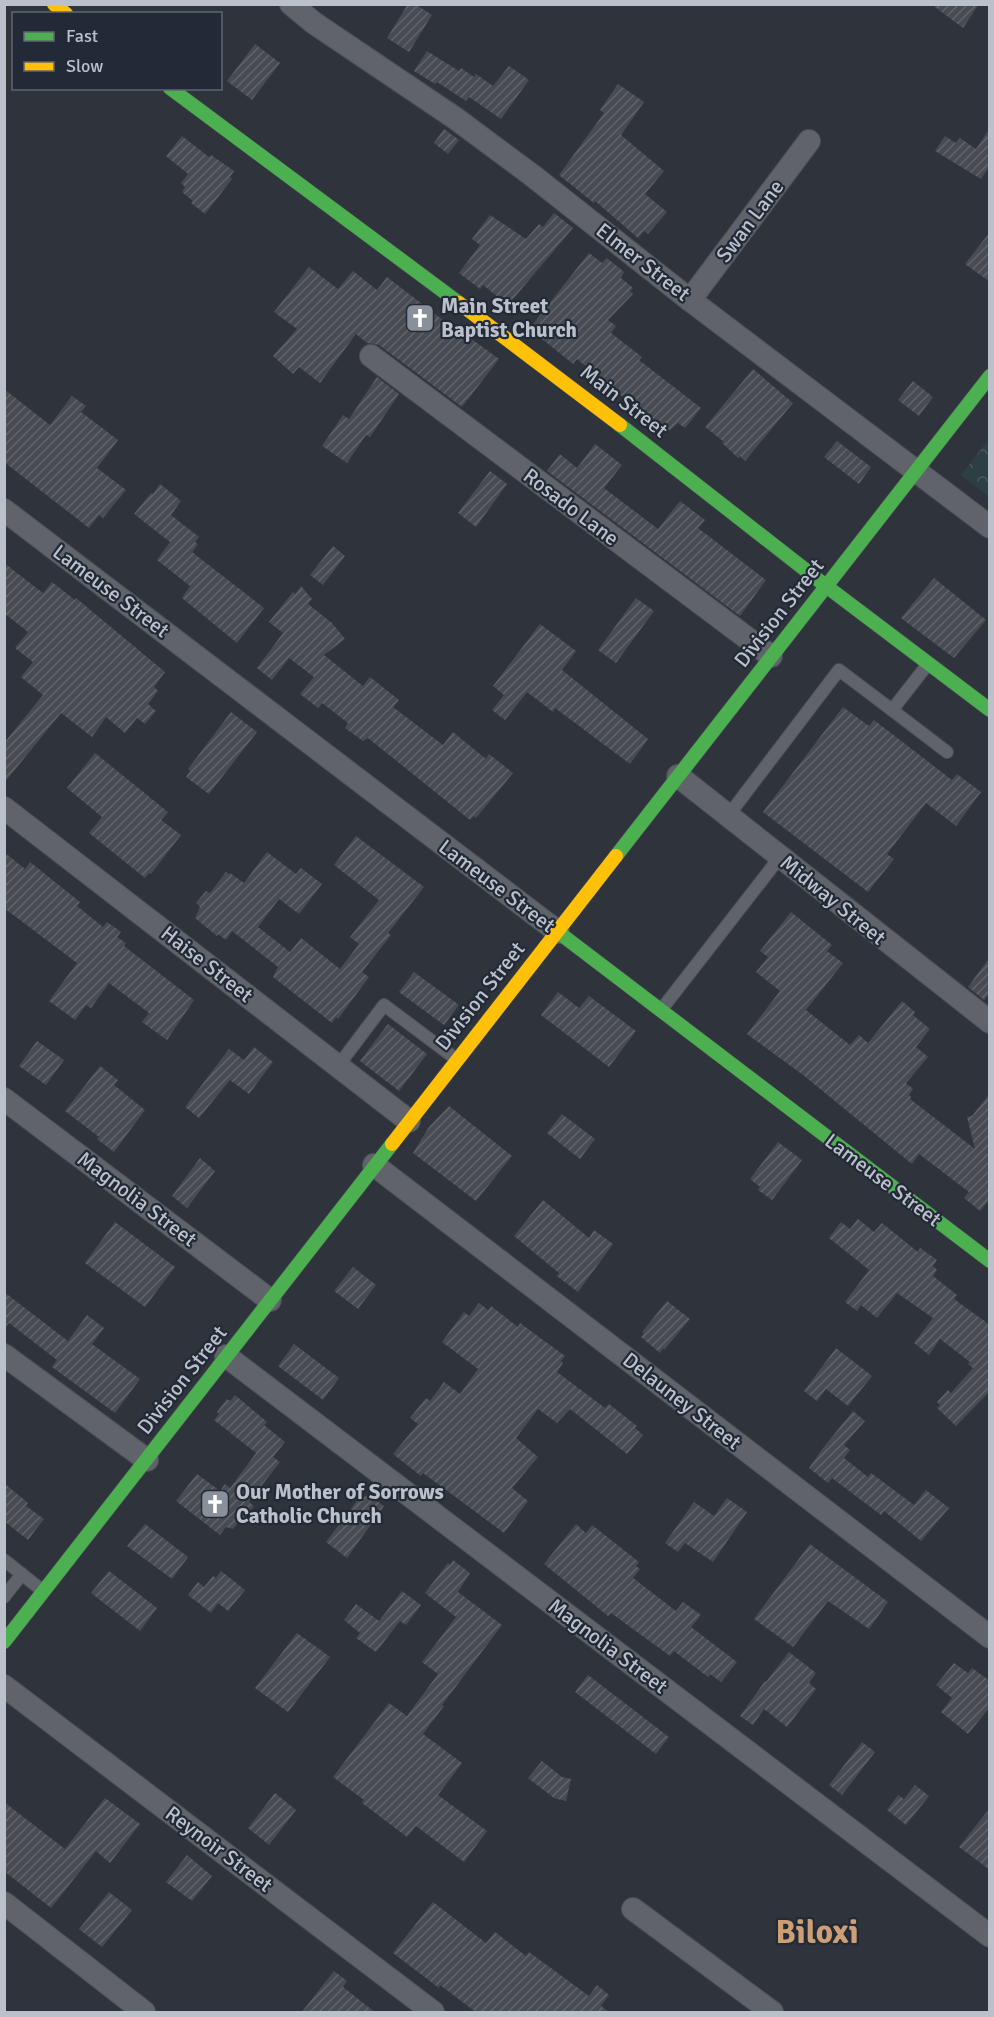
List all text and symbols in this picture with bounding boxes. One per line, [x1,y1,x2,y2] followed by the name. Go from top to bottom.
[12,12,222,90] legend
[66,25,98,47] text: Fast
[66,55,103,77] text: Slow
[711,175,789,267] street label: Swan Lane
[591,217,695,307] street label: Elmer Street
[441,293,577,343] place label: Main Street Baptist Church
[404,302,436,334] church icon: Main Street Baptist Church
[575,359,673,443] street label: Main Street
[518,463,624,551] street label: Rosado Lane
[48,539,174,643] street label: Lameuse Street
[729,553,829,673] street label: Division Street
[434,834,560,938] street label: Lameuse Street
[775,850,891,950] street label: Midway Street
[156,920,258,1008] street label: Haise Street
[430,936,530,1056] street label: Division Street
[820,1128,946,1232] street label: Lameuse Street
[72,1146,202,1252] street label: Magnolia Street
[132,1320,232,1440] street label: Division Street
[618,1347,746,1455] street label: Delauney Street
[236,1479,444,1529] place label: Our Mother of Sorrows Catholic Church
[199,1488,231,1520] church icon: Our Mother of Sorrows Catholic Church
[543,1593,673,1699] street label: Magnolia Street
[160,1800,278,1898] street label: Reynoir Street
[776,1912,858,1953] district label: Biloxi

